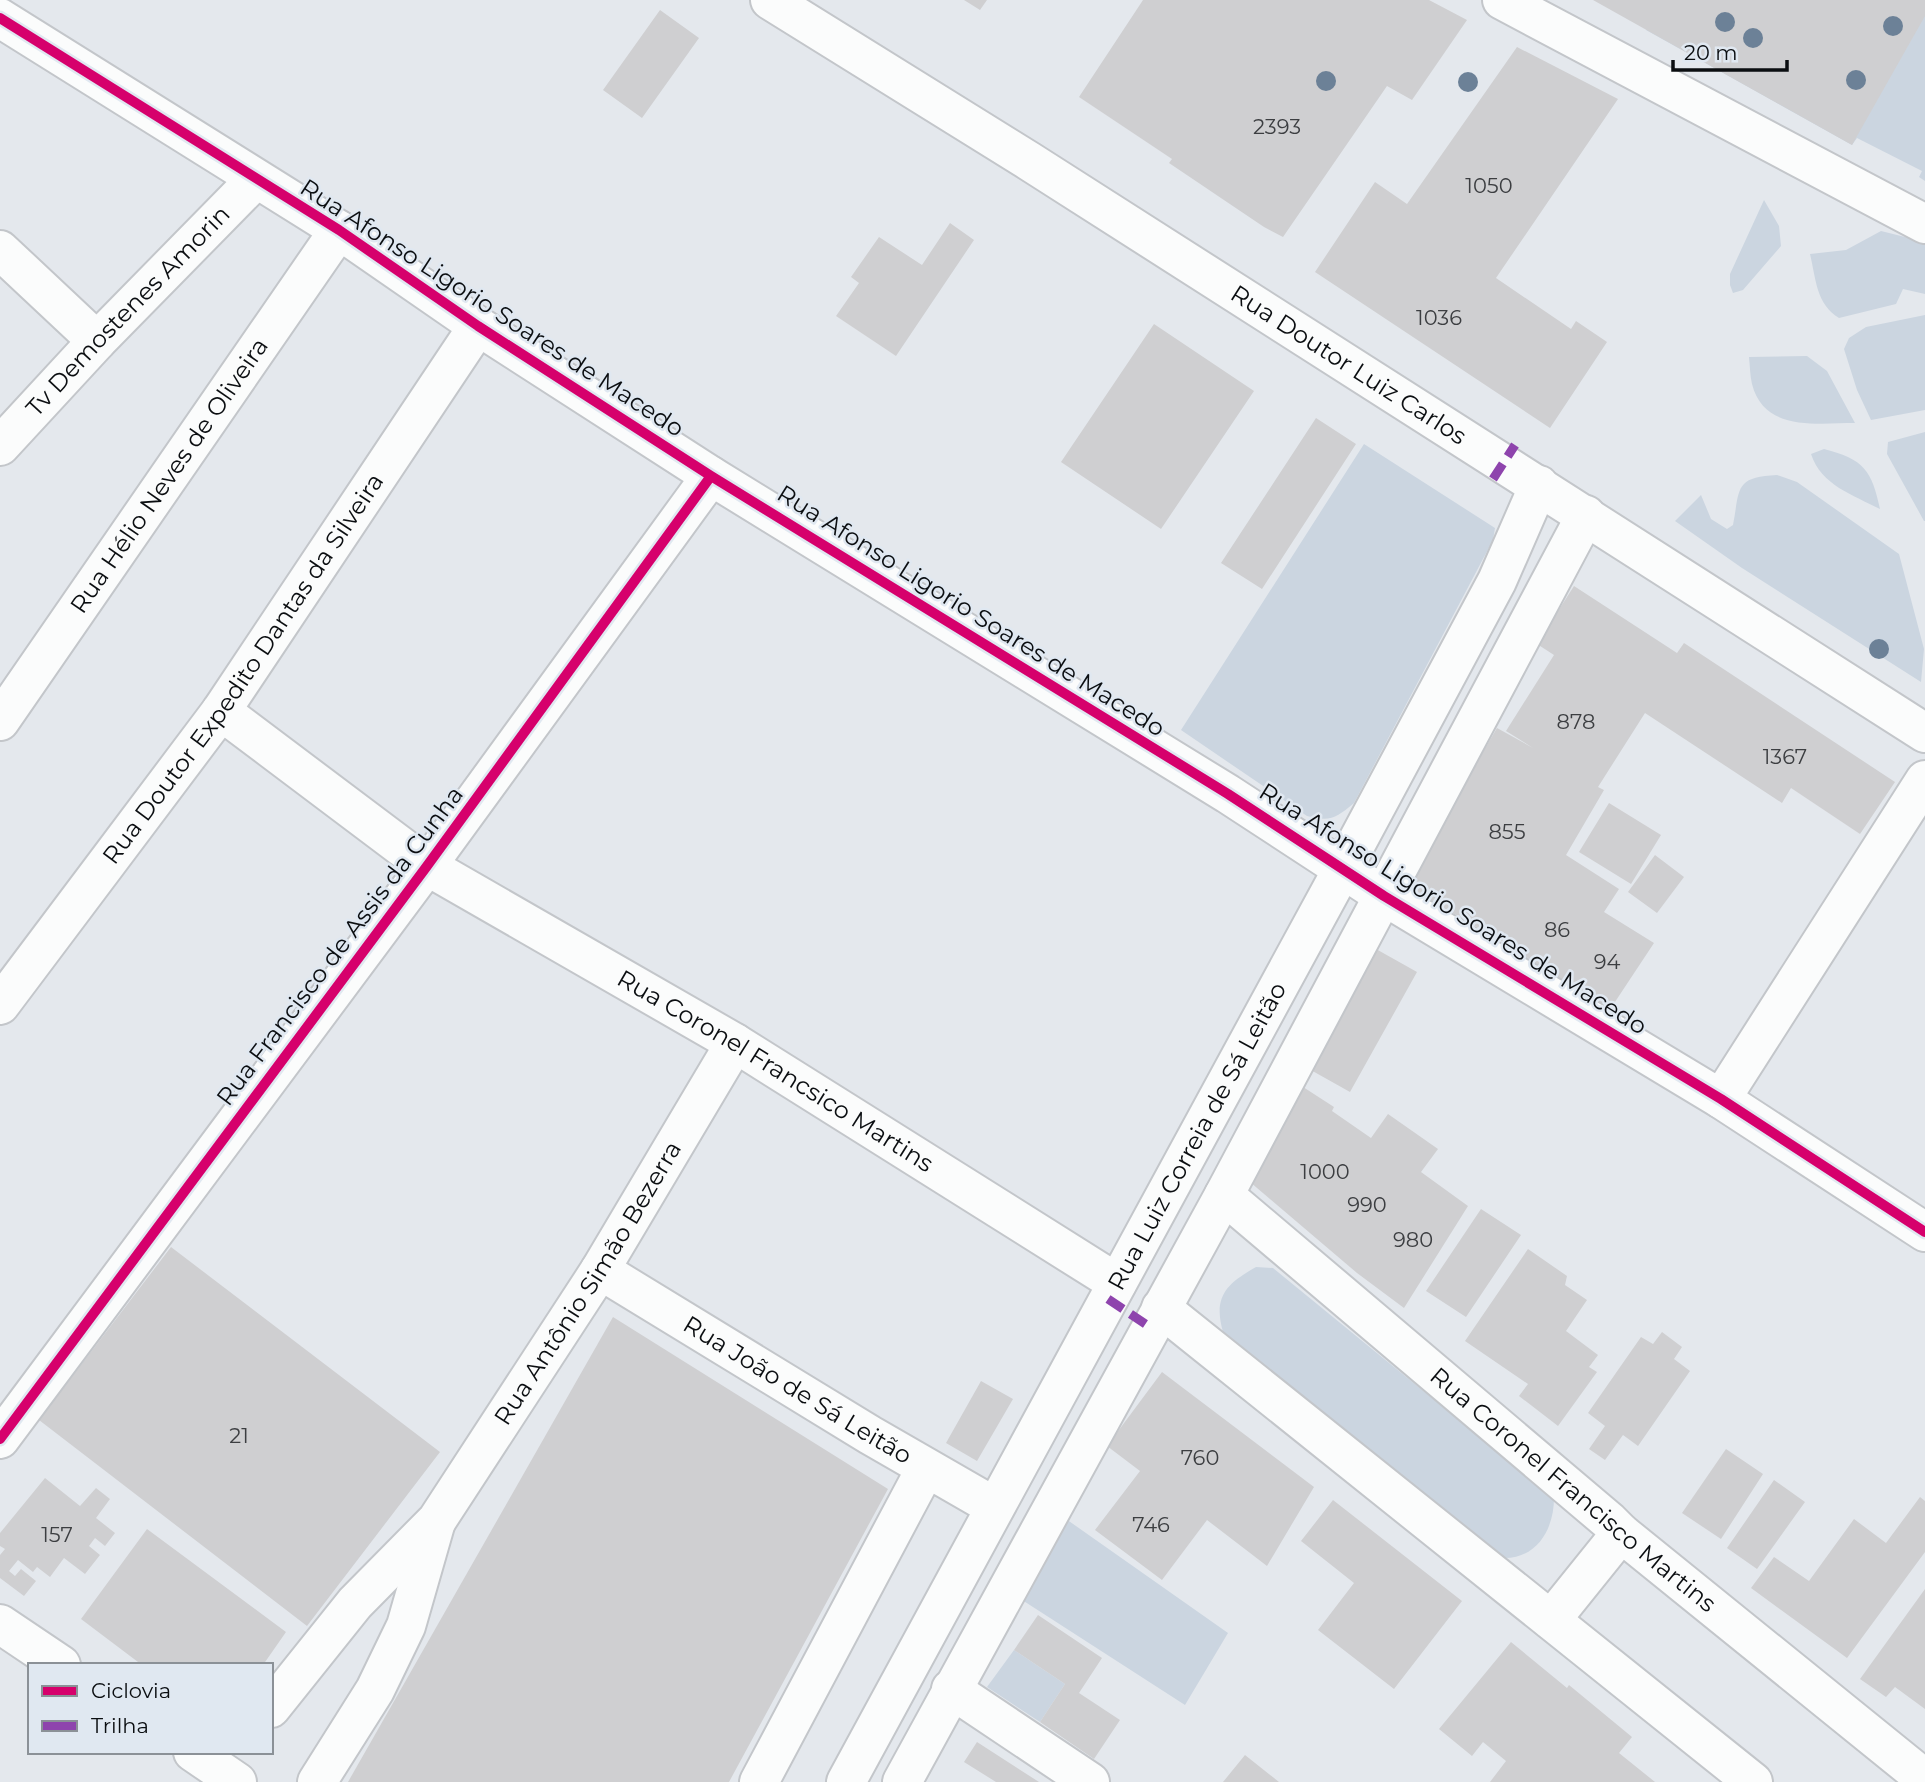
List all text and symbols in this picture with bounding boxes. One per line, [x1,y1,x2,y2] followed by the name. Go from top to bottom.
[1673,28,1787,72] scale bar
[1684,40,1738,65] text: 20 m
[1253,114,1301,139] house number: 2393
[295,172,690,443] street label: Rua Afonso Ligorio Soares de Macedo
[1465,173,1513,198] house number: 1050
[20,199,236,422] street label: Tv Demostenes Amorin
[1225,279,1472,451] street label: Rua Doutor Luiz Carlos
[1416,305,1462,330] house number: 1036
[64,332,274,619] street label: Rua Hélio Neves de Oliveira
[96,468,389,870] street label: Rua Doutor Expedito Dantas da Silveira
[772,479,1170,743] street label: Rua Afonso Ligorio Soares de Macedo
[1557,709,1595,734] house number: 878
[1763,744,1807,769] house number: 1367
[1254,777,1652,1041] street label: Rua Afonso Ligorio Soares de Macedo
[210,780,469,1111] street label: Rua Francisco de Assis da Cunha
[1488,819,1526,844] house number: 855
[1544,917,1570,942] house number: 86
[1594,949,1620,974] house number: 94
[612,963,939,1178] street label: Rua Coronel Francsico Martins
[1101,977,1292,1295] street label: Rua Luiz Correia de Sá Leitão
[488,1136,687,1430] street label: Rua Antônio Simão Bezerra
[1300,1159,1350,1184] house number: 1000
[1347,1192,1387,1217] house number: 990
[1393,1227,1433,1252] house number: 980
[678,1309,917,1470] street label: Rua João de Sá Leitão
[1424,1361,1722,1618] street label: Rua Coronel Francisco Martins
[229,1423,249,1448] house number: 21
[1181,1445,1219,1470] house number: 760
[1132,1512,1170,1537] house number: 746
[41,1522,73,1547] house number: 157
[28,1663,273,1754] legend
[91,1678,171,1703] text: Ciclovia
[91,1713,149,1738] text: Trilha

